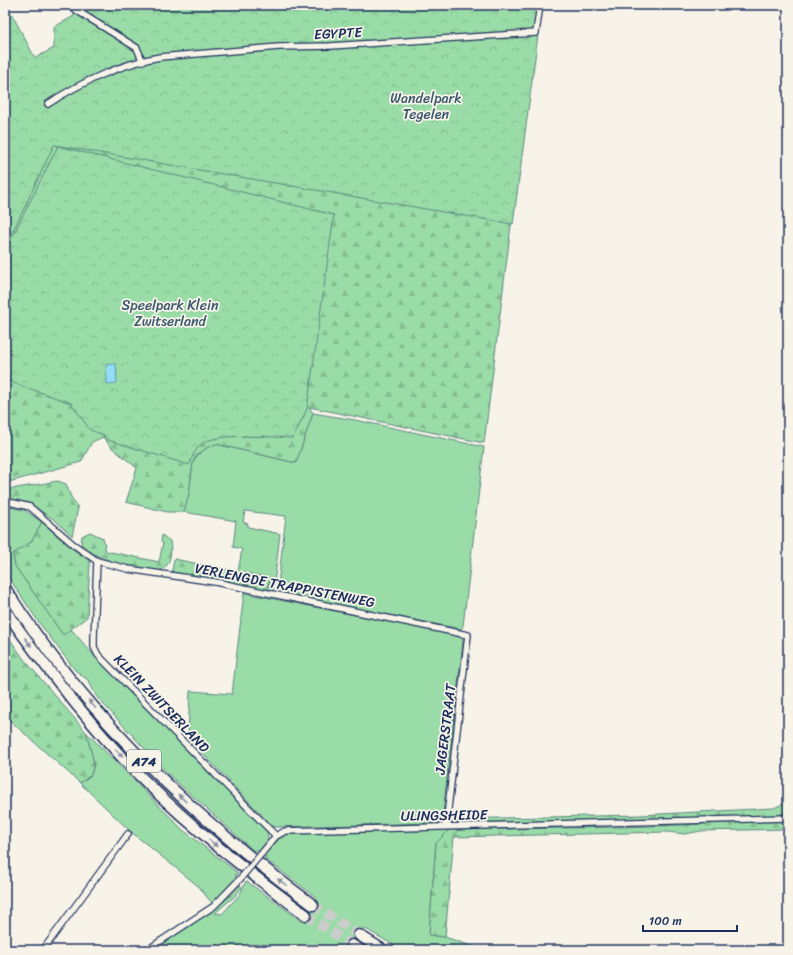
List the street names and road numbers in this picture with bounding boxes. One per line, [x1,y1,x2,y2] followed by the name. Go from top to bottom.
[313,20,364,47] street label: EGYPTE
[193,556,377,615] street label: VERLENGDE TRAPPISTENWEG
[108,648,216,759] street label: KLEIN ZWITSERLAND
[427,681,464,777] street label: JAGERSTRAAT
[127,750,161,772] road number: A74
[400,802,489,829] street label: ULINGSHEIDE

